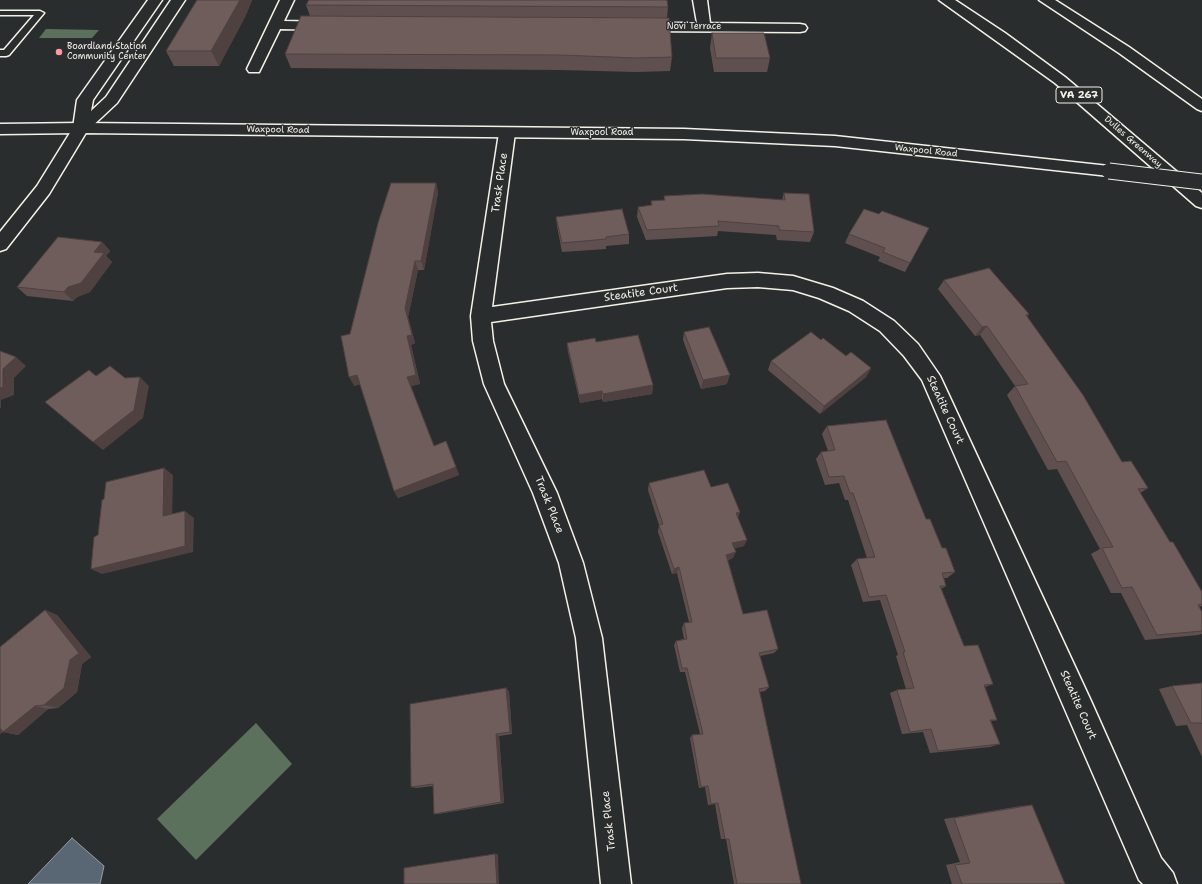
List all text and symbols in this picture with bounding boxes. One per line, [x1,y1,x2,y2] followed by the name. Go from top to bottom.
[667,22,721,32] street label: Novi Terrace
[67,42,147,63] place label: Boardland Station Community Center
[54,47,64,57] marker: Boardland Station Community Center
[1056,87,1102,103] road number: VA 267
[1102,114,1164,170] street label: Dulles Greenway
[246,124,310,136] street label: Waxpool Road
[570,128,634,138] street label: Waxpool Road
[894,142,958,160] street label: Waxpool Road
[489,152,511,214] street label: Trask Place
[603,281,679,305] street label: Steatite Court
[923,373,967,447] street label: Steatite Court
[532,474,566,536] street label: Trask Place
[1057,668,1099,742] street label: Steatite Court
[599,790,619,852] street label: Trask Place

